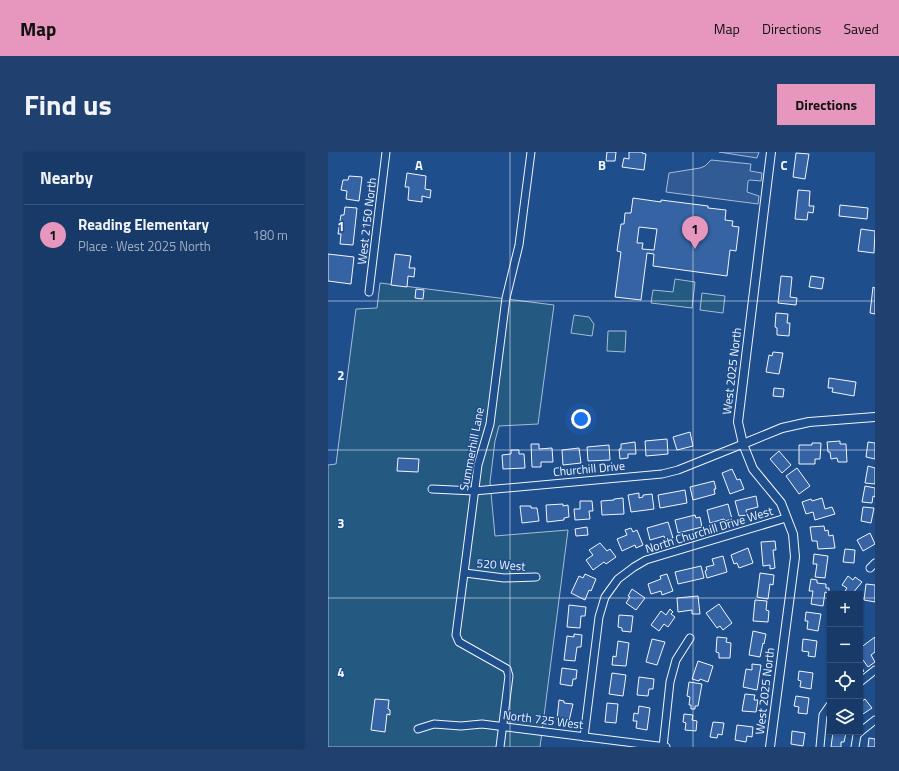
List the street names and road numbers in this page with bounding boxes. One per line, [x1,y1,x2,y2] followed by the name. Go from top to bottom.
[352,176,381,266] street label: West 2150 North
[717,326,746,416] street label: West 2025 North
[454,406,489,492] street label: Summerhill Lane
[552,456,626,481] street label: Churchill Drive
[643,501,776,558] street label: North Churchill Drive West
[476,553,527,576] street label: 520 West
[750,646,779,736] street label: West 2025 North
[502,705,585,734] street label: North 725 West

